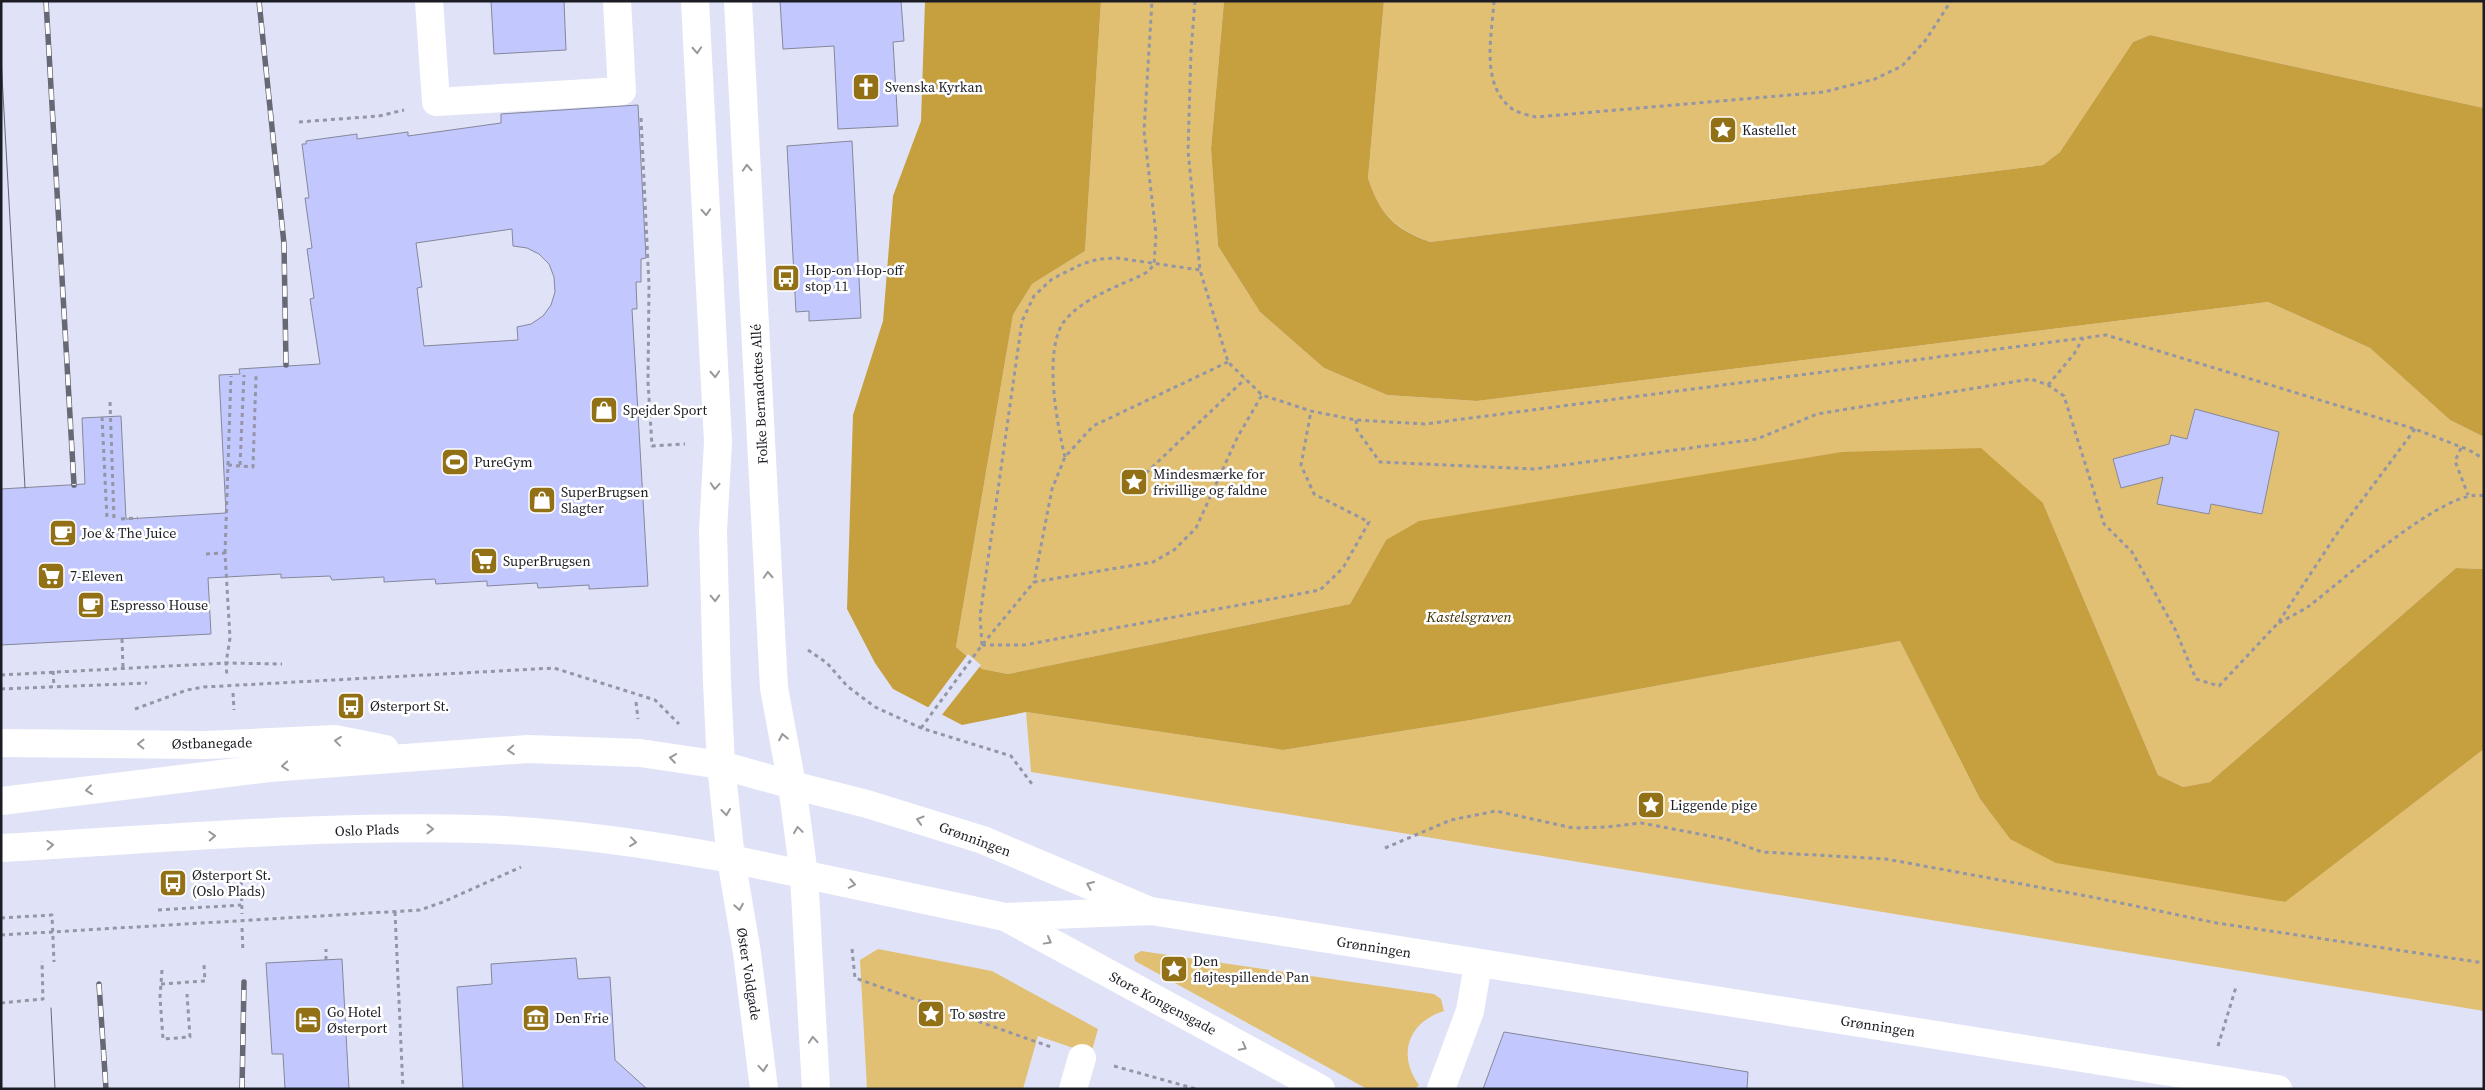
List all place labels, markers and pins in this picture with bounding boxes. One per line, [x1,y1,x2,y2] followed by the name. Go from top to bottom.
[851,72,881,102] church icon: Svenska Kyrkan
[885,77,984,97] place label: Svenska Kyrkan
[1708,115,1738,145] place icon: Kastellet
[1742,120,1796,140] place label: Kastellet
[805,260,905,296] place label: Hop-on Hop-off stop 11
[771,263,801,293] bus stop icon: Hop-on Hop-off stop 11
[589,395,619,425] shop icon: Spejder Sport
[623,400,708,420] place label: Spejder Sport
[440,447,470,477] sports icon: PureGym
[474,452,533,472] place label: PureGym
[1153,464,1267,500] place label: Mindesmærke for frivillige og faldne
[1119,467,1149,497] place icon: Mindesmærke for frivillige og faldne
[561,482,649,518] place label: SuperBrugsen Slagter
[527,485,557,515] shop icon: SuperBrugsen Slagter
[48,518,78,548] cafe icon: Joe & The Juice
[81,523,177,543] place label: Joe & The Juice
[469,546,499,576] supermarket icon: SuperBrugsen
[503,551,591,571] place label: SuperBrugsen
[36,561,66,591] supermarket icon: 7-Eleven
[70,566,124,586] place label: 7-Eleven
[76,590,106,620] cafe icon: Espresso House
[110,595,208,615] place label: Espresso House
[336,691,366,721] bus stop icon: Østerport St.
[370,696,449,716] place label: Østerport St.
[1636,790,1666,820] place icon: Liggende pige
[1670,795,1757,815] place label: Liggende pige
[192,865,271,901] place label: Østerport St. (Oslo Plads)
[158,868,188,898] bus stop icon: Østerport St. (Oslo Plads)
[1193,951,1310,987] place label: Den fløjtespillende Pan
[1159,954,1189,984] place icon: Den fløjtespillende Pan
[916,999,946,1029] place icon: To søstre
[327,1002,388,1038] place label: Go Hotel Østerport
[521,1003,551,1033] museum icon: Den Frie
[950,1004,1006,1024] place label: To søstre
[293,1005,323,1035] hotel icon: Go Hotel Østerport
[555,1008,609,1028] place label: Den Frie

